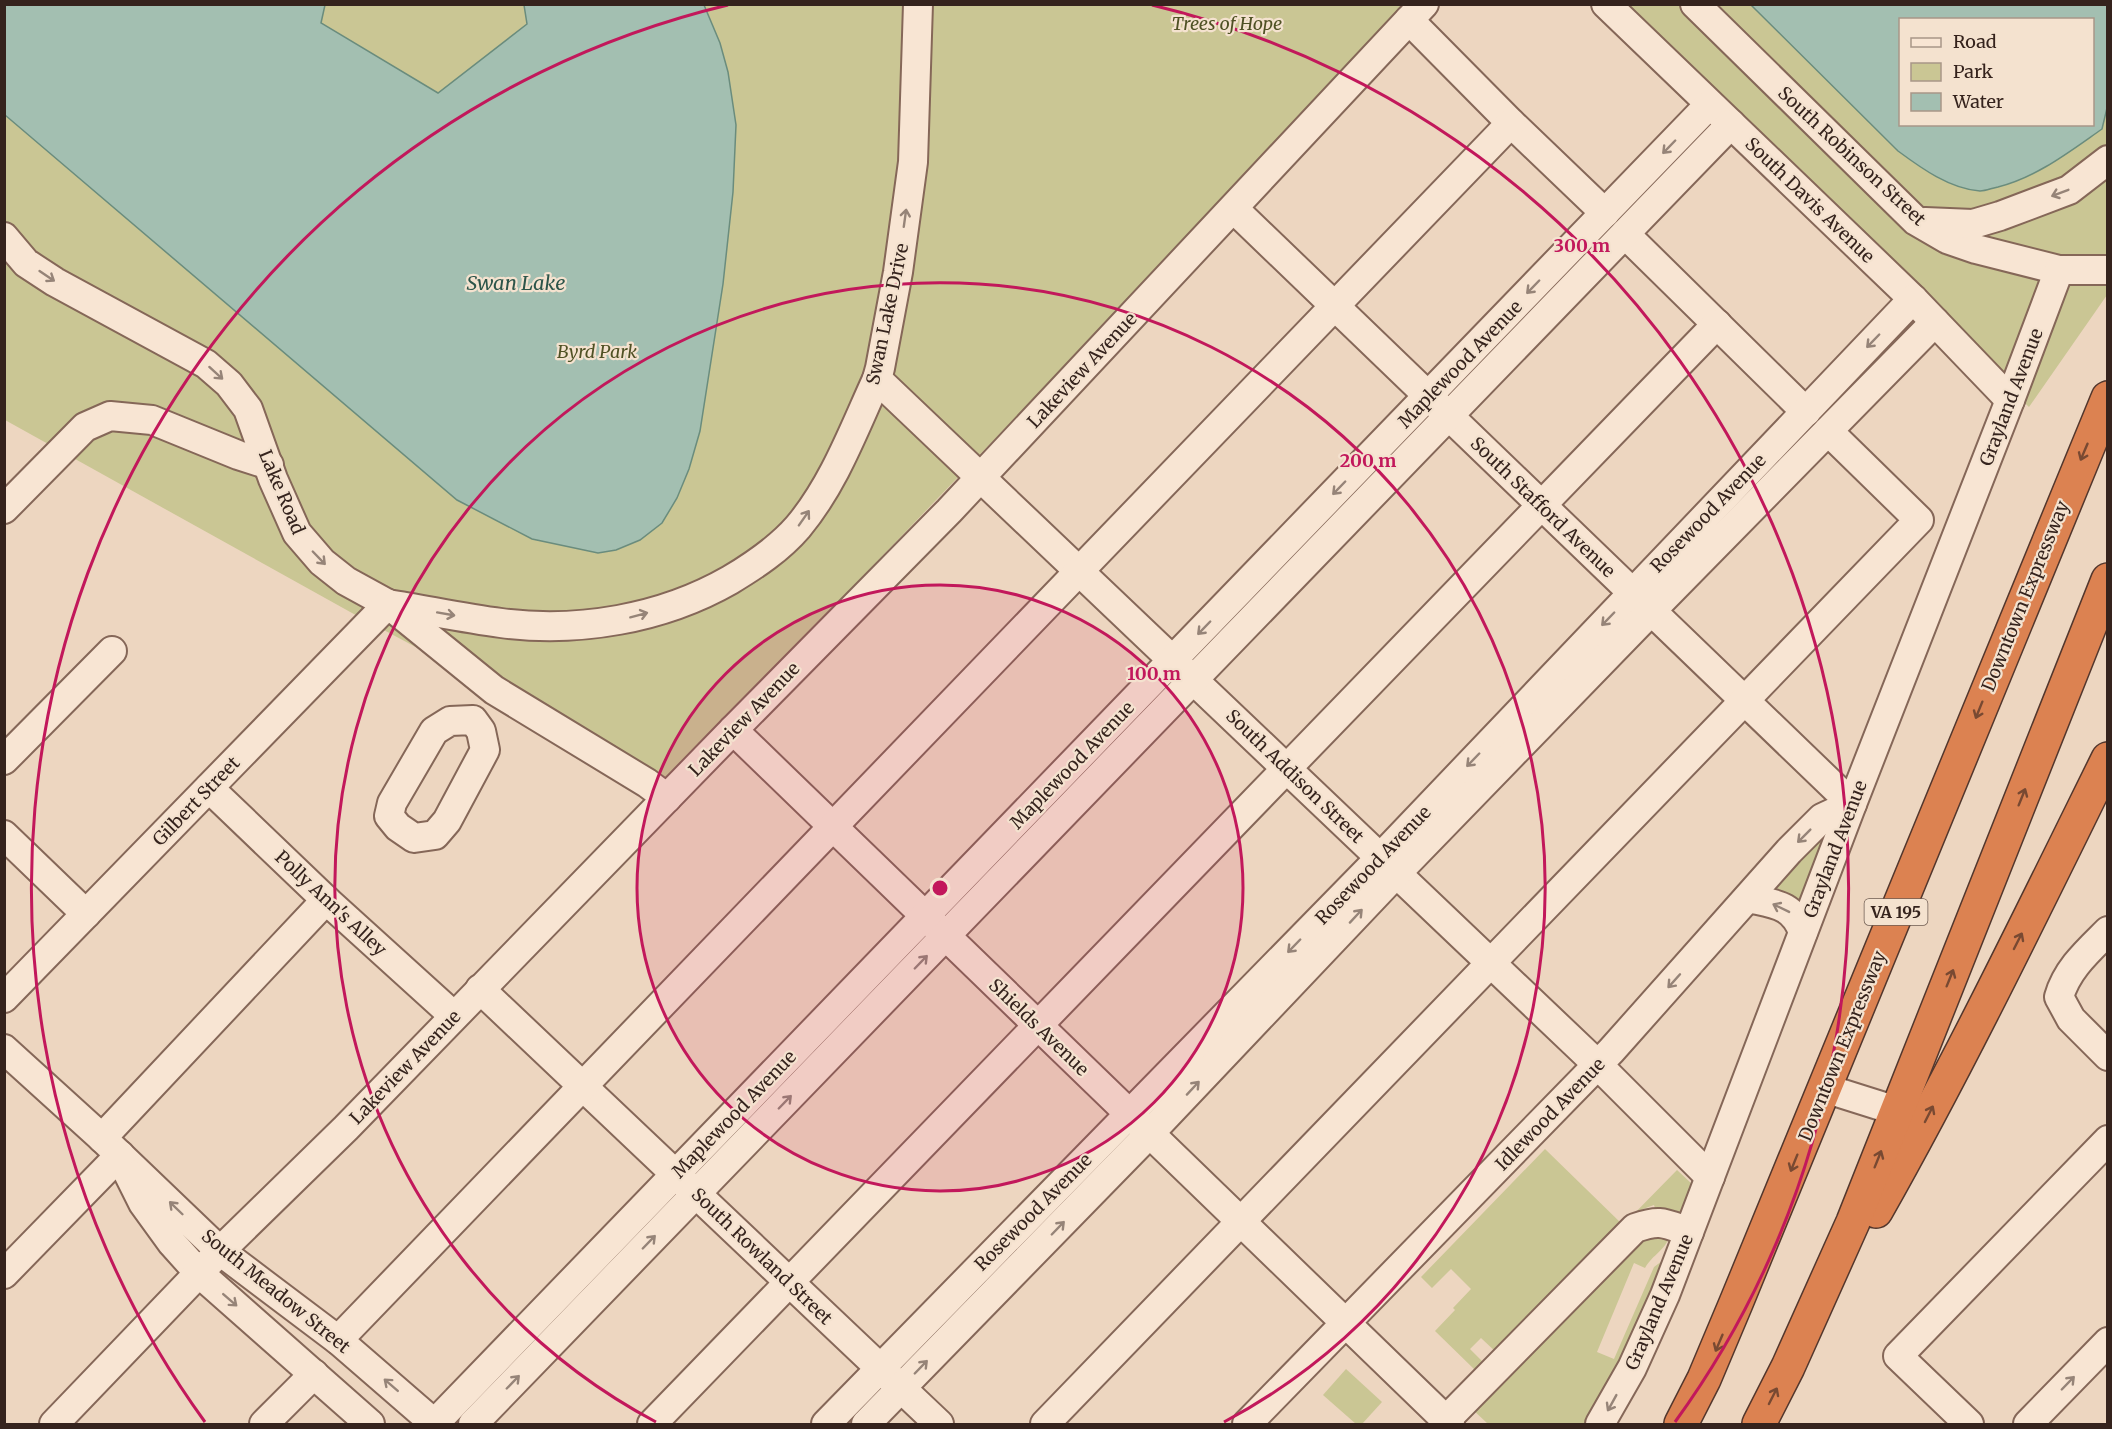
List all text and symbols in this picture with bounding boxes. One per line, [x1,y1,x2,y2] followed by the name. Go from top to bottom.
[1172,12,1282,35] park label: Trees of Hope
[1899,18,2094,126] legend
[1953,30,1997,53] text: Road
[1953,60,1994,83] text: Park
[1773,81,1931,231] street label: South Robinson Street
[1952,90,2004,113] text: Water
[1741,132,1879,268] street label: South Davis Avenue
[1661,140,1676,155] one-way arrow
[2052,189,2070,200] one-way arrow
[900,209,911,228] one-way arrow
[1554,234,1610,257] text: 300 m
[861,241,913,387] street label: Swan Lake Drive
[38,270,55,282] one-way arrow
[466,270,566,295] water label: Swan Lake
[1526,280,1540,295] one-way arrow
[1393,295,1527,433] street label: Maplewood Avenue
[1022,307,1142,433] street label: Lakeview Avenue
[1974,325,2048,469] street label: Grayland Avenue
[1866,334,1880,349] one-way arrow
[557,340,637,363] park label: Byrd Park
[208,366,223,380] one-way arrow
[1466,432,1620,582] street label: South Stafford Avenue
[2078,442,2089,461] one-way arrow
[254,446,310,538] street label: Lake Road
[1340,449,1396,472] text: 200 m
[1645,449,1771,577] street label: Rosewood Avenue
[1333,480,1347,495] one-way arrow
[1976,497,2074,695] street label: Downtown Expressway
[798,511,810,527] one-way arrow
[312,551,327,566] one-way arrow
[436,609,455,620] one-way arrow
[629,609,648,620] one-way arrow
[1601,611,1615,626] one-way arrow
[1196,621,1211,636] one-way arrow
[684,657,804,781] street label: Lakeview Avenue
[1127,662,1181,685] text: 100 m
[1005,696,1139,834] street label: Maplewood Avenue
[1972,700,1983,719] one-way arrow
[1221,704,1369,848] street label: South Addison Street
[148,751,244,851] street label: Gilbert Street
[1466,753,1481,768] one-way arrow
[1798,777,1872,921] street label: Grayland Avenue
[2017,788,2028,807] one-way arrow
[1310,801,1436,929] street label: Rosewood Avenue
[1797,828,1811,843] one-way arrow
[270,845,392,961] street label: Polly Ann's Alley
[930,878,950,898] centre of rings
[1864,899,1928,925] road number: VA 195
[1773,901,1791,913] one-way arrow
[1349,908,1363,923] one-way arrow
[2012,932,2024,950] one-way arrow
[1287,938,1301,953] one-way arrow
[1793,947,1891,1145] street label: Downtown Expressway
[913,955,928,970] one-way arrow
[1945,969,1956,988] one-way arrow
[984,973,1094,1081] street label: Shields Avenue
[1667,973,1681,988] one-way arrow
[345,1005,465,1129] street label: Lakeview Avenue
[667,1045,801,1183] street label: Maplewood Avenue
[1490,1053,1610,1175] street label: Idlewood Avenue
[1186,1080,1201,1095] one-way arrow
[778,1095,792,1110] one-way arrow
[1924,1106,1935,1124] one-way arrow
[969,1148,1097,1276] street label: Rosewood Avenue
[1873,1151,1884,1169] one-way arrow
[1788,1153,1799,1171] one-way arrow
[687,1183,837,1329] street label: South Rowland Street
[168,1201,183,1216] one-way arrow
[1050,1220,1065,1235] one-way arrow
[197,1224,355,1358] street label: South Meadow Street
[1620,1231,1698,1373] street label: Grayland Avenue
[642,1235,657,1250] one-way arrow
[222,1293,237,1307] one-way arrow
[1713,1333,1724,1352] one-way arrow
[914,1360,929,1375] one-way arrow
[506,1375,521,1390] one-way arrow
[2060,1376,2075,1391] one-way arrow
[383,1379,399,1392] one-way arrow
[1768,1387,1780,1405] one-way arrow
[1606,1394,1617,1412] one-way arrow

